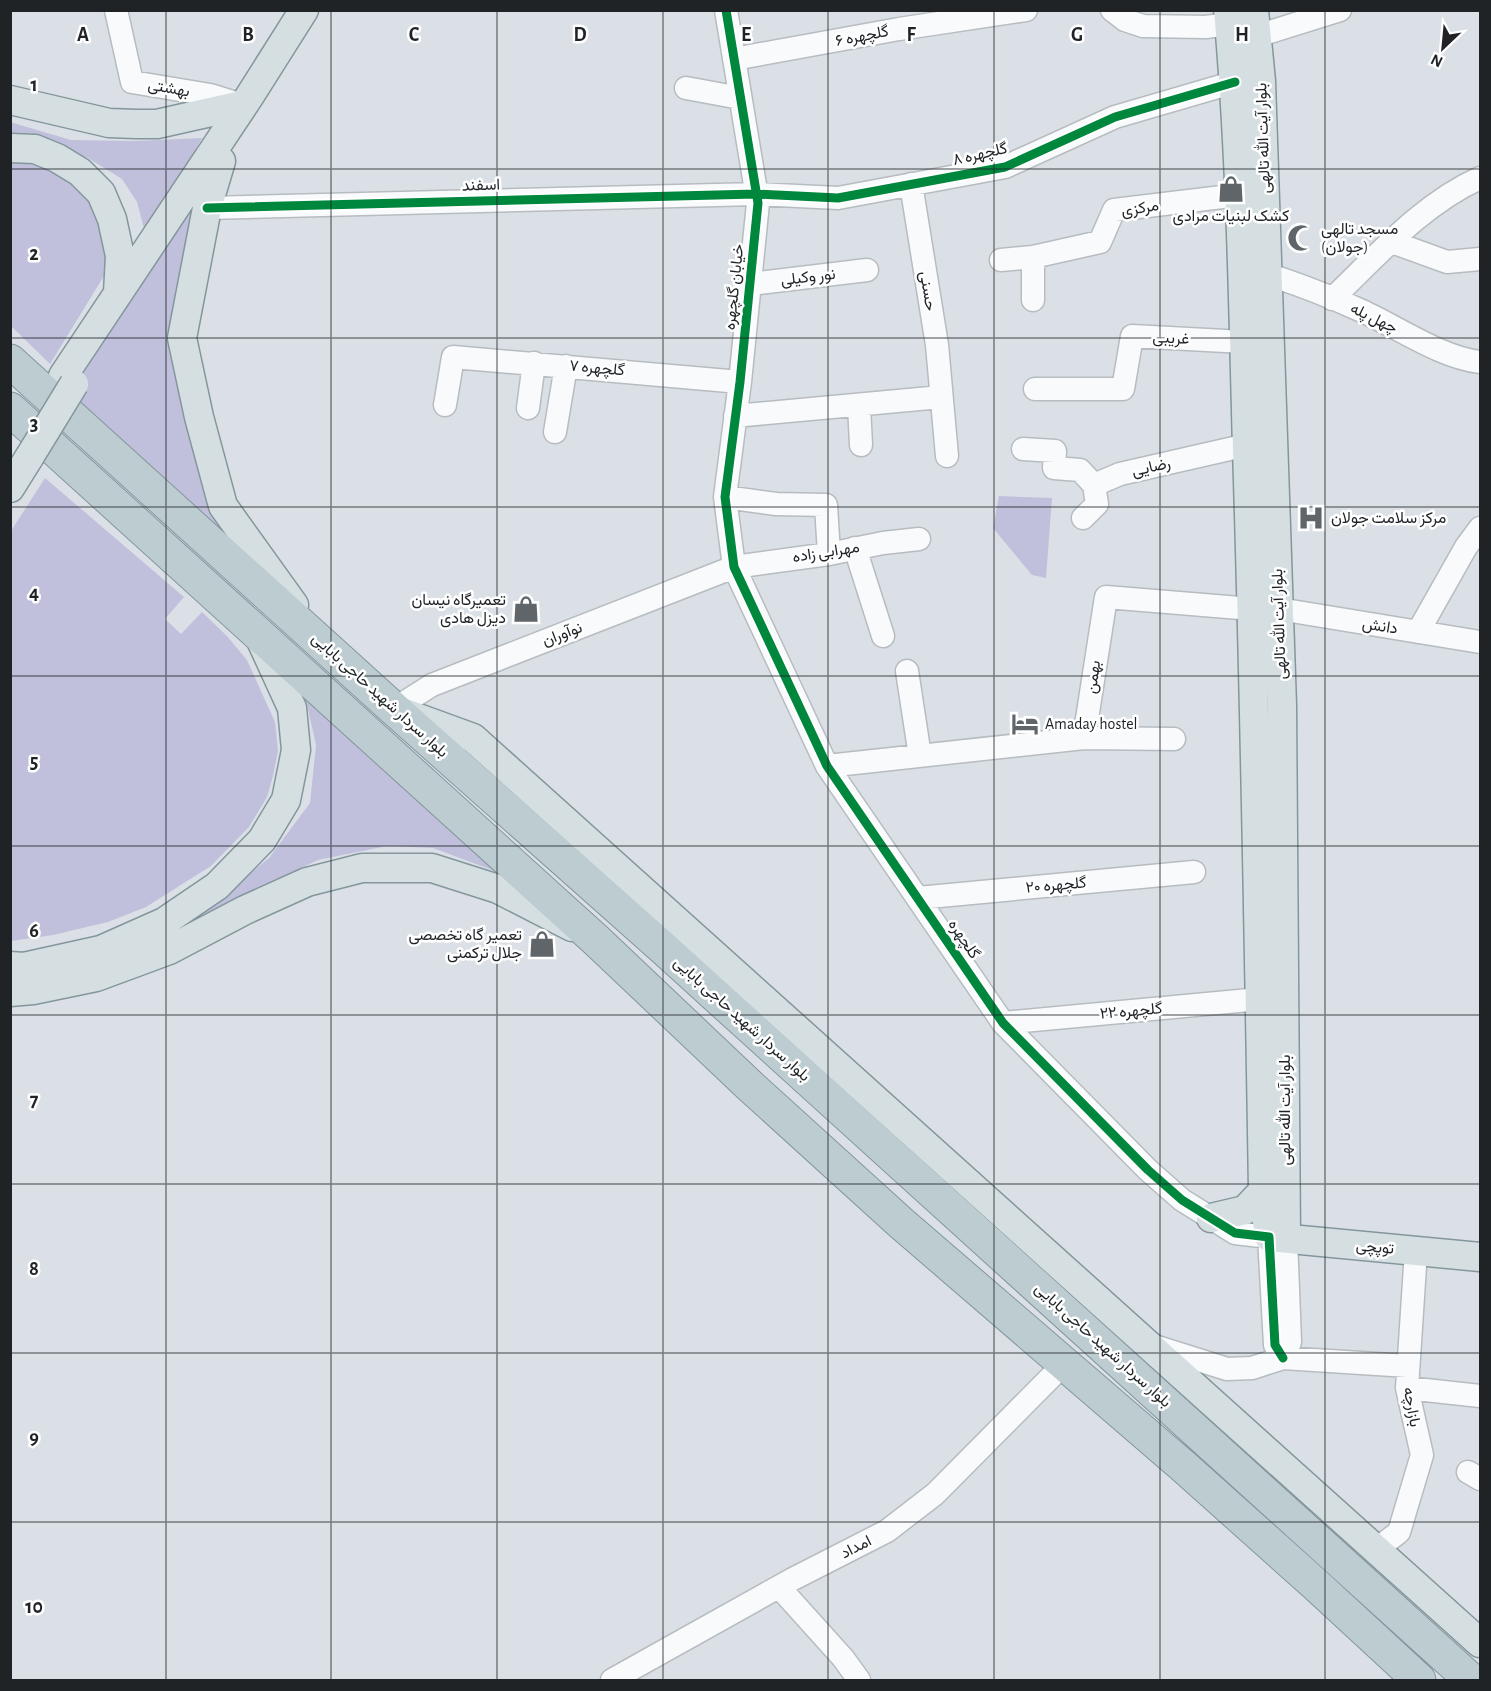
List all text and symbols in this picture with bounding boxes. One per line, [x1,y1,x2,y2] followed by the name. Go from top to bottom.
[1413,18,1473,78] north arrow
[834,23,891,52] street label: گلچهره ۶
[77,25,89,45] text: A
[242,25,254,45] text: B
[409,25,420,45] text: C
[573,25,587,45] text: D
[741,25,751,45] text: E
[906,25,916,45] text: F
[1071,25,1083,45] text: G
[1235,25,1249,45] text: H
[1428,51,1445,70] text: N
[30,75,38,95] text: 1
[146,76,191,102] street label: بهشتی
[1251,82,1275,194] street label: بلوار آیت الله تالهی
[951,140,1010,171] street label: گلچهره ۸
[1216,174,1246,204] shop icon: کشک لبنیات مرادی
[462,176,500,194] street label: اسفند
[1120,197,1160,221] street label: مرکزی
[1173,208,1289,226] place label: کشک لبنیات مرادی
[1321,221,1398,257] place label: مسجد تالهی (جولان)
[1286,223,1316,253] mosque icon: مسجد تالهی (جولان)
[722,243,749,331] street label: خیابان گلچهره
[29,244,39,264] text: 2
[780,266,837,290] street label: نور وکیلی
[915,270,939,313] street label: حسنی
[1347,300,1400,339] street label: چهل پله
[1152,329,1190,349] street label: غریبی
[568,358,625,381] street label: گلچهره ۷
[30,414,38,434] text: 3
[1130,455,1172,481] street label: رضایی
[1296,503,1326,533] hospital icon: مرکز سلامت جولان
[1331,510,1446,528] place label: مرکز سلامت جولان
[791,539,861,567] street label: مهرابی زاده
[1267,568,1291,680] street label: بلوار آیت الله تالهی
[29,583,39,603] text: 4
[411,592,506,628] place label: تعمیرگاه نیسان دیزل هادی
[511,594,541,624] shop icon: تعمیرگاه نیسان دیزل هادی
[1361,615,1399,639] street label: دانش
[540,619,585,651] street label: نوآوران
[307,630,451,762] street label: بلوار سردار شهید حاجی بابایی
[1083,659,1105,695] street label: بهمن
[1010,709,1040,739] hotel icon: Amaday hostel
[1045,716,1138,733] place label: Amaday hostel
[30,752,38,772] text: 5
[1025,874,1087,899] street label: گلچهره ۲۰
[943,917,983,963] street label: گلچهره
[29,921,39,941] text: 6
[409,927,522,963] place label: تعمیر گاه تخصصی جلال ترکمنی
[527,929,557,959] shop icon: تعمیر گاه تخصصی جلال ترکمنی
[669,954,813,1086] street label: بلوار سردار شهید حاجی بابایی
[1099,1000,1163,1025] street label: گلچهره ۲۲
[1275,1055,1295,1165] street label: بلوار آیت الله تالهی
[30,1090,39,1110] text: 7
[1355,1237,1395,1260] street label: توپچی
[29,1259,39,1279] text: 8
[1030,1280,1174,1412] street label: بلوار سردار شهید حاجی بابایی
[1398,1386,1423,1429] street label: بازارچه
[29,1428,39,1448] text: 9
[838,1533,874,1561] street label: امداد
[25,1597,43,1617] text: 10

